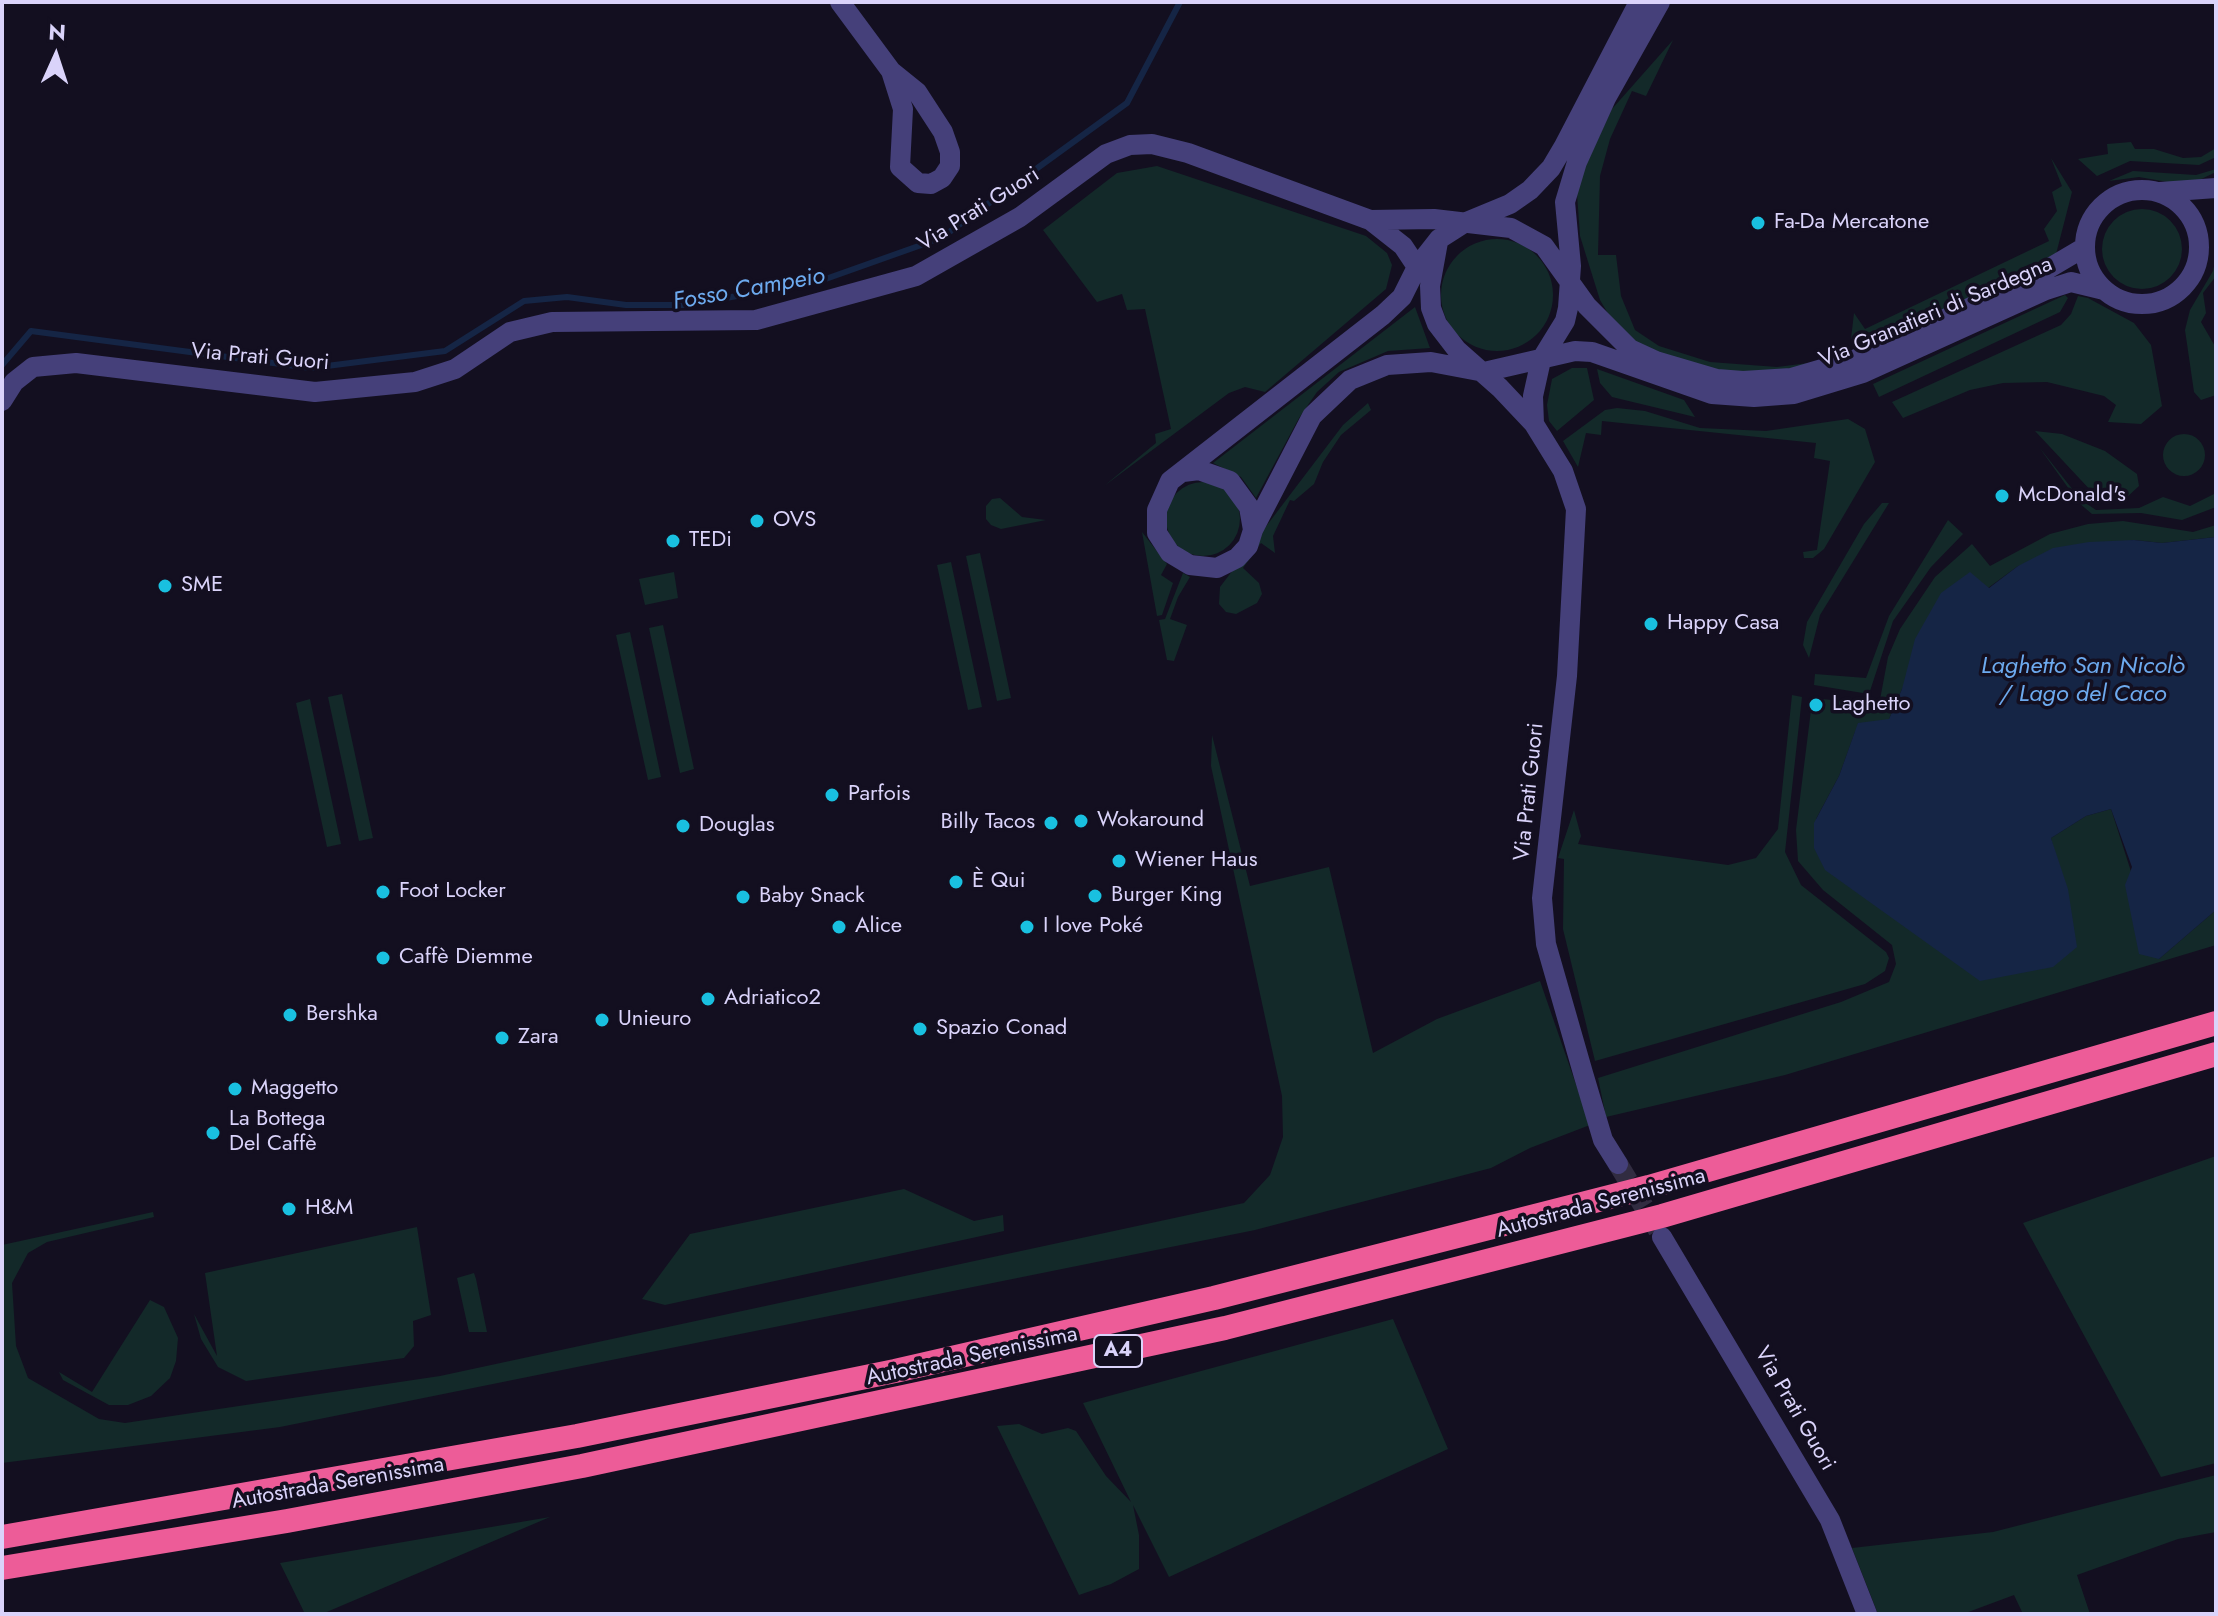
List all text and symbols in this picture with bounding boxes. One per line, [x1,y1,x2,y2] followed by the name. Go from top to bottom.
[16,16,96,96] north arrow
[48,16,67,48] text: N
[913,162,1045,258] street label: Via Prati Guori
[1774,210,1929,236] place label: Fa-Da Mercatone
[1749,214,1767,232] marker: Fa-Da Mercatone
[1816,252,2056,374] street label: Via Granatieri di Sardegna
[671,262,827,318] water label: Fosso Campeio
[190,339,330,377] street label: Via Prati Guori
[2018,483,2126,509] place label: McDonald's
[1993,487,2011,505] marker: McDonald's
[773,508,816,534] place label: OVS
[748,512,766,530] marker: OVS
[689,528,732,554] place label: TEDi
[664,532,682,550] marker: TEDi
[181,573,223,599] place label: SME
[156,577,174,595] marker: SME
[1667,611,1779,637] place label: Happy Casa
[1642,615,1660,633] marker: Happy Casa
[1981,653,2185,709] water label: Laghetto San Nicolò / Lago del Caco
[1832,692,1910,718] place label: Laghetto
[1807,696,1825,714] marker: Laghetto
[1510,722,1550,862] street label: Via Prati Guori
[848,782,910,808] place label: Parfois
[823,786,841,804] marker: Parfois
[1097,808,1204,834] place label: Wokaround
[941,810,1035,836] place label: Billy Tacos
[1072,812,1090,830] marker: Wokaround
[699,813,775,839] place label: Douglas
[1042,814,1060,832] marker: Billy Tacos
[674,817,692,835] marker: Douglas
[1135,848,1258,874] place label: Wiener Haus
[1110,852,1128,870] marker: Wiener Haus
[972,869,1025,895] place label: È Qui
[947,873,965,891] marker: È Qui
[399,879,506,905] place label: Foot Locker
[374,883,392,901] marker: Foot Locker
[1111,883,1222,909] place label: Burger King
[759,884,865,910] place label: Baby Snack
[1086,887,1104,905] marker: Burger King
[734,888,752,906] marker: Baby Snack
[855,914,902,940] place label: Alice
[1043,914,1143,940] place label: I love Poké
[830,918,848,936] marker: Alice
[1018,918,1036,936] marker: I love Poké
[399,945,533,971] place label: Caffè Diemme
[374,949,392,967] marker: Caffè Diemme
[724,986,821,1012] place label: Adriatico2
[699,990,717,1008] marker: Adriatico2
[306,1002,378,1028] place label: Bershka
[281,1006,299,1024] marker: Bershka
[618,1007,691,1033] place label: Unieuro
[593,1011,611,1029] marker: Unieuro
[936,1016,1067,1042] place label: Spazio Conad
[911,1020,929,1038] marker: Spazio Conad
[518,1025,559,1051] place label: Zara
[493,1029,511,1047] marker: Zara
[251,1076,338,1102] place label: Maggetto
[226,1080,244,1098] marker: Maggetto
[229,1107,325,1158] place label: La Bottega Del Caffè
[204,1124,222,1142] marker: La Bottega Del Caffè
[1494,1163,1708,1245] street label: Autostrada Serenissima
[305,1196,353,1222] place label: H&M
[280,1200,298,1218] marker: H&M
[864,1322,1080,1392] street label: Autostrada Serenissima
[1094,1335,1142,1367] road number: A4
[1748,1342,1840,1476] street label: Via Prati Guori
[230,1452,446,1516] street label: Autostrada Serenissima

